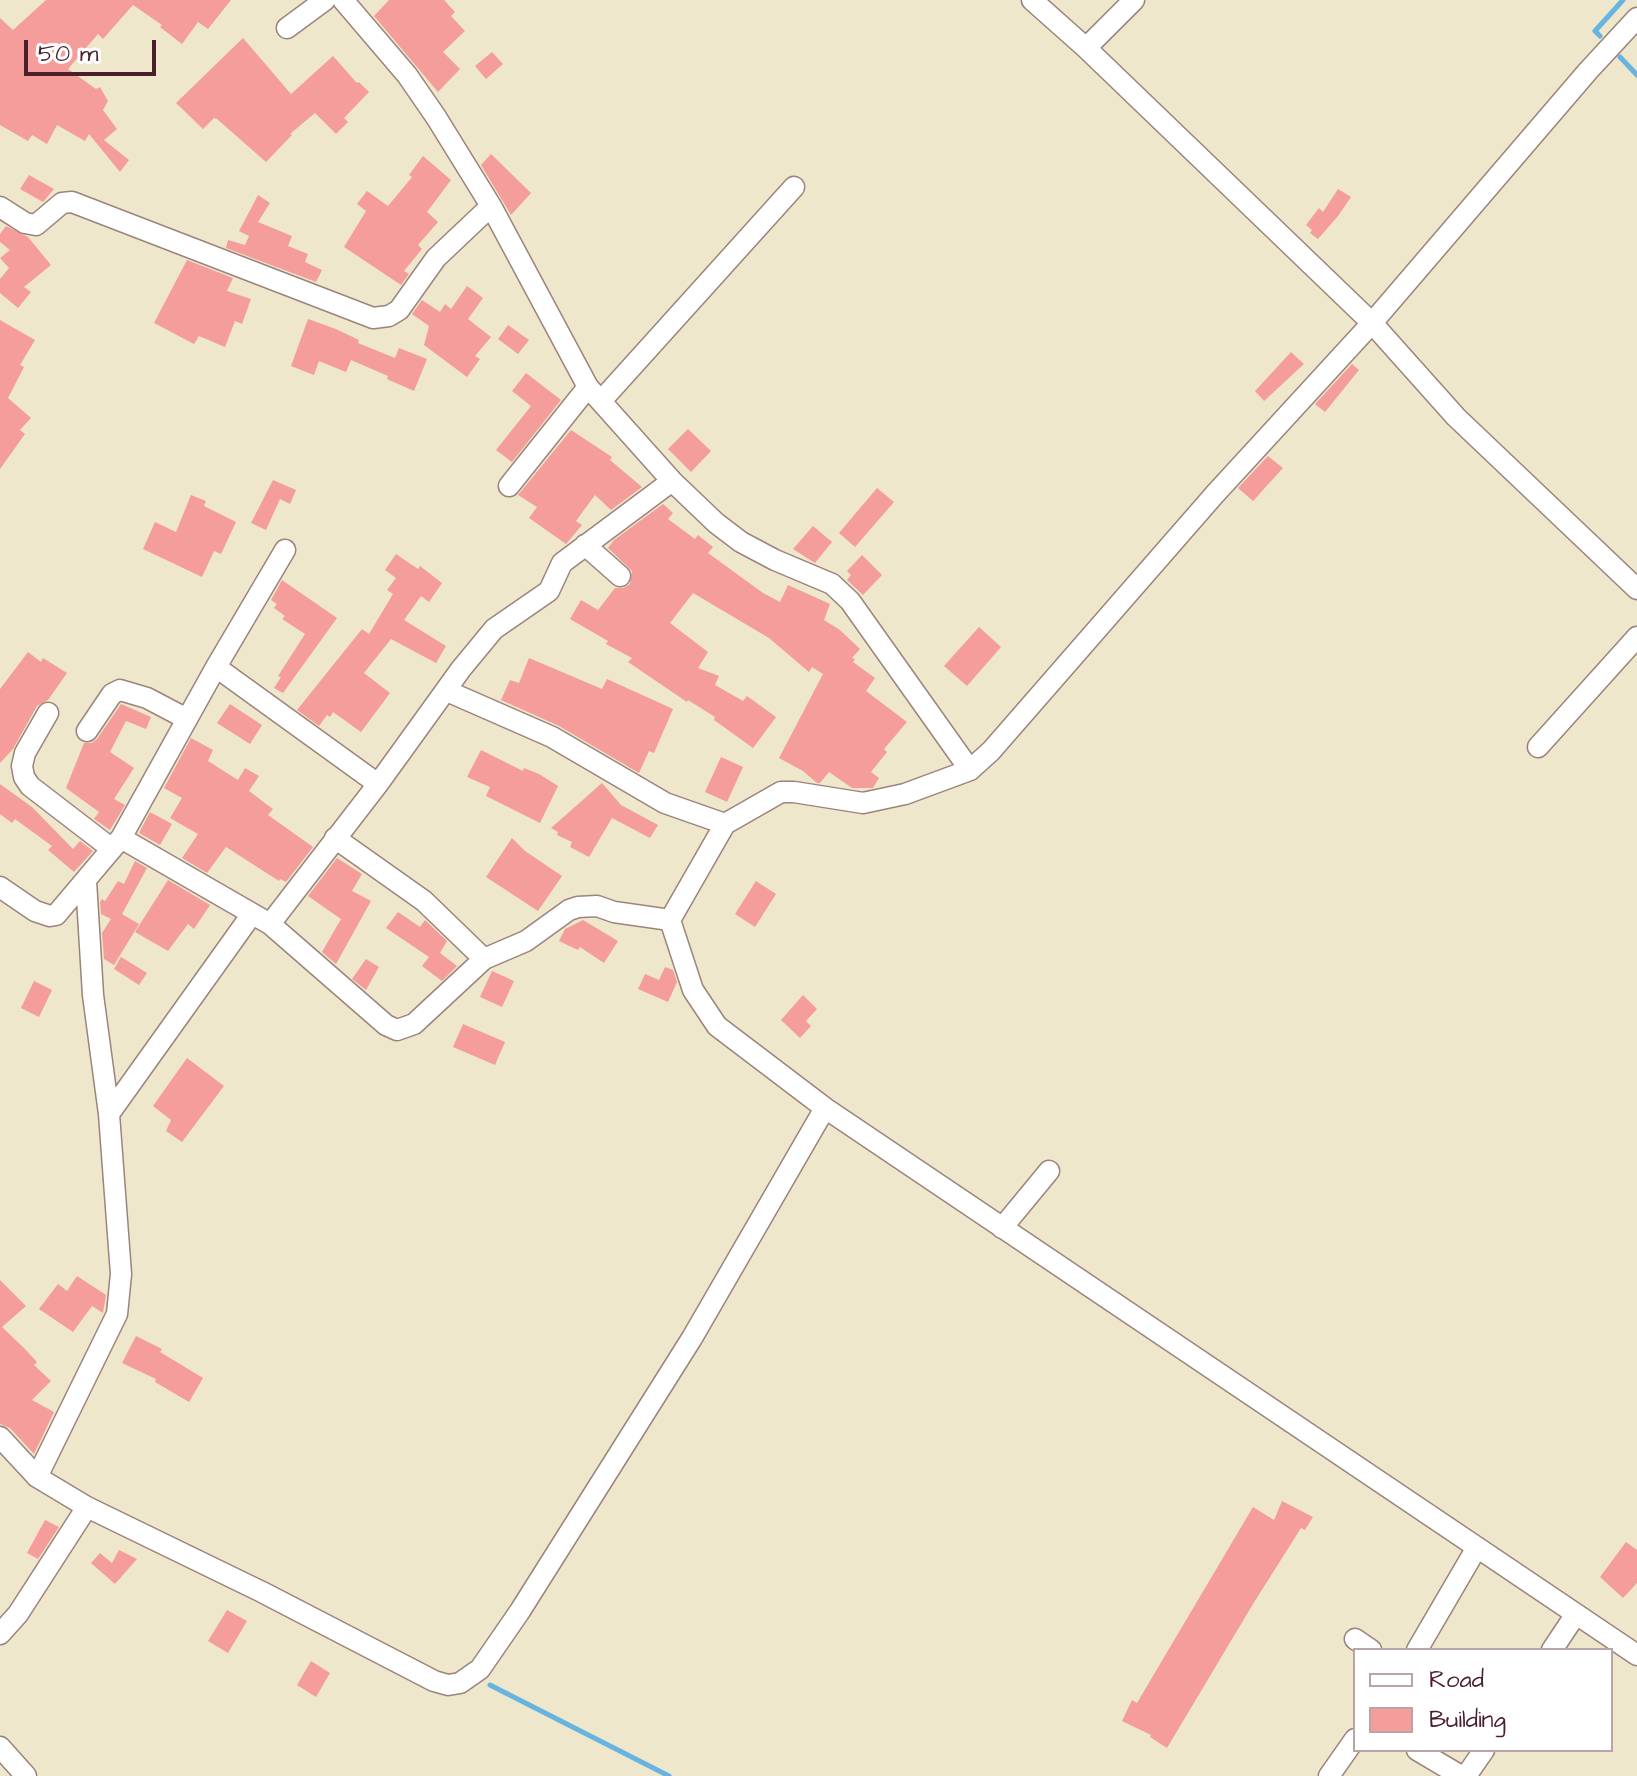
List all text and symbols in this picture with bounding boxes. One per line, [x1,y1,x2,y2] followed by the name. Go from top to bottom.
[28,24,160,74] scale bar
[38,37,98,71] text: 50 m
[1353,1648,1613,1752] legend
[1429,1663,1484,1697] text: Road
[1429,1703,1506,1737] text: Building

